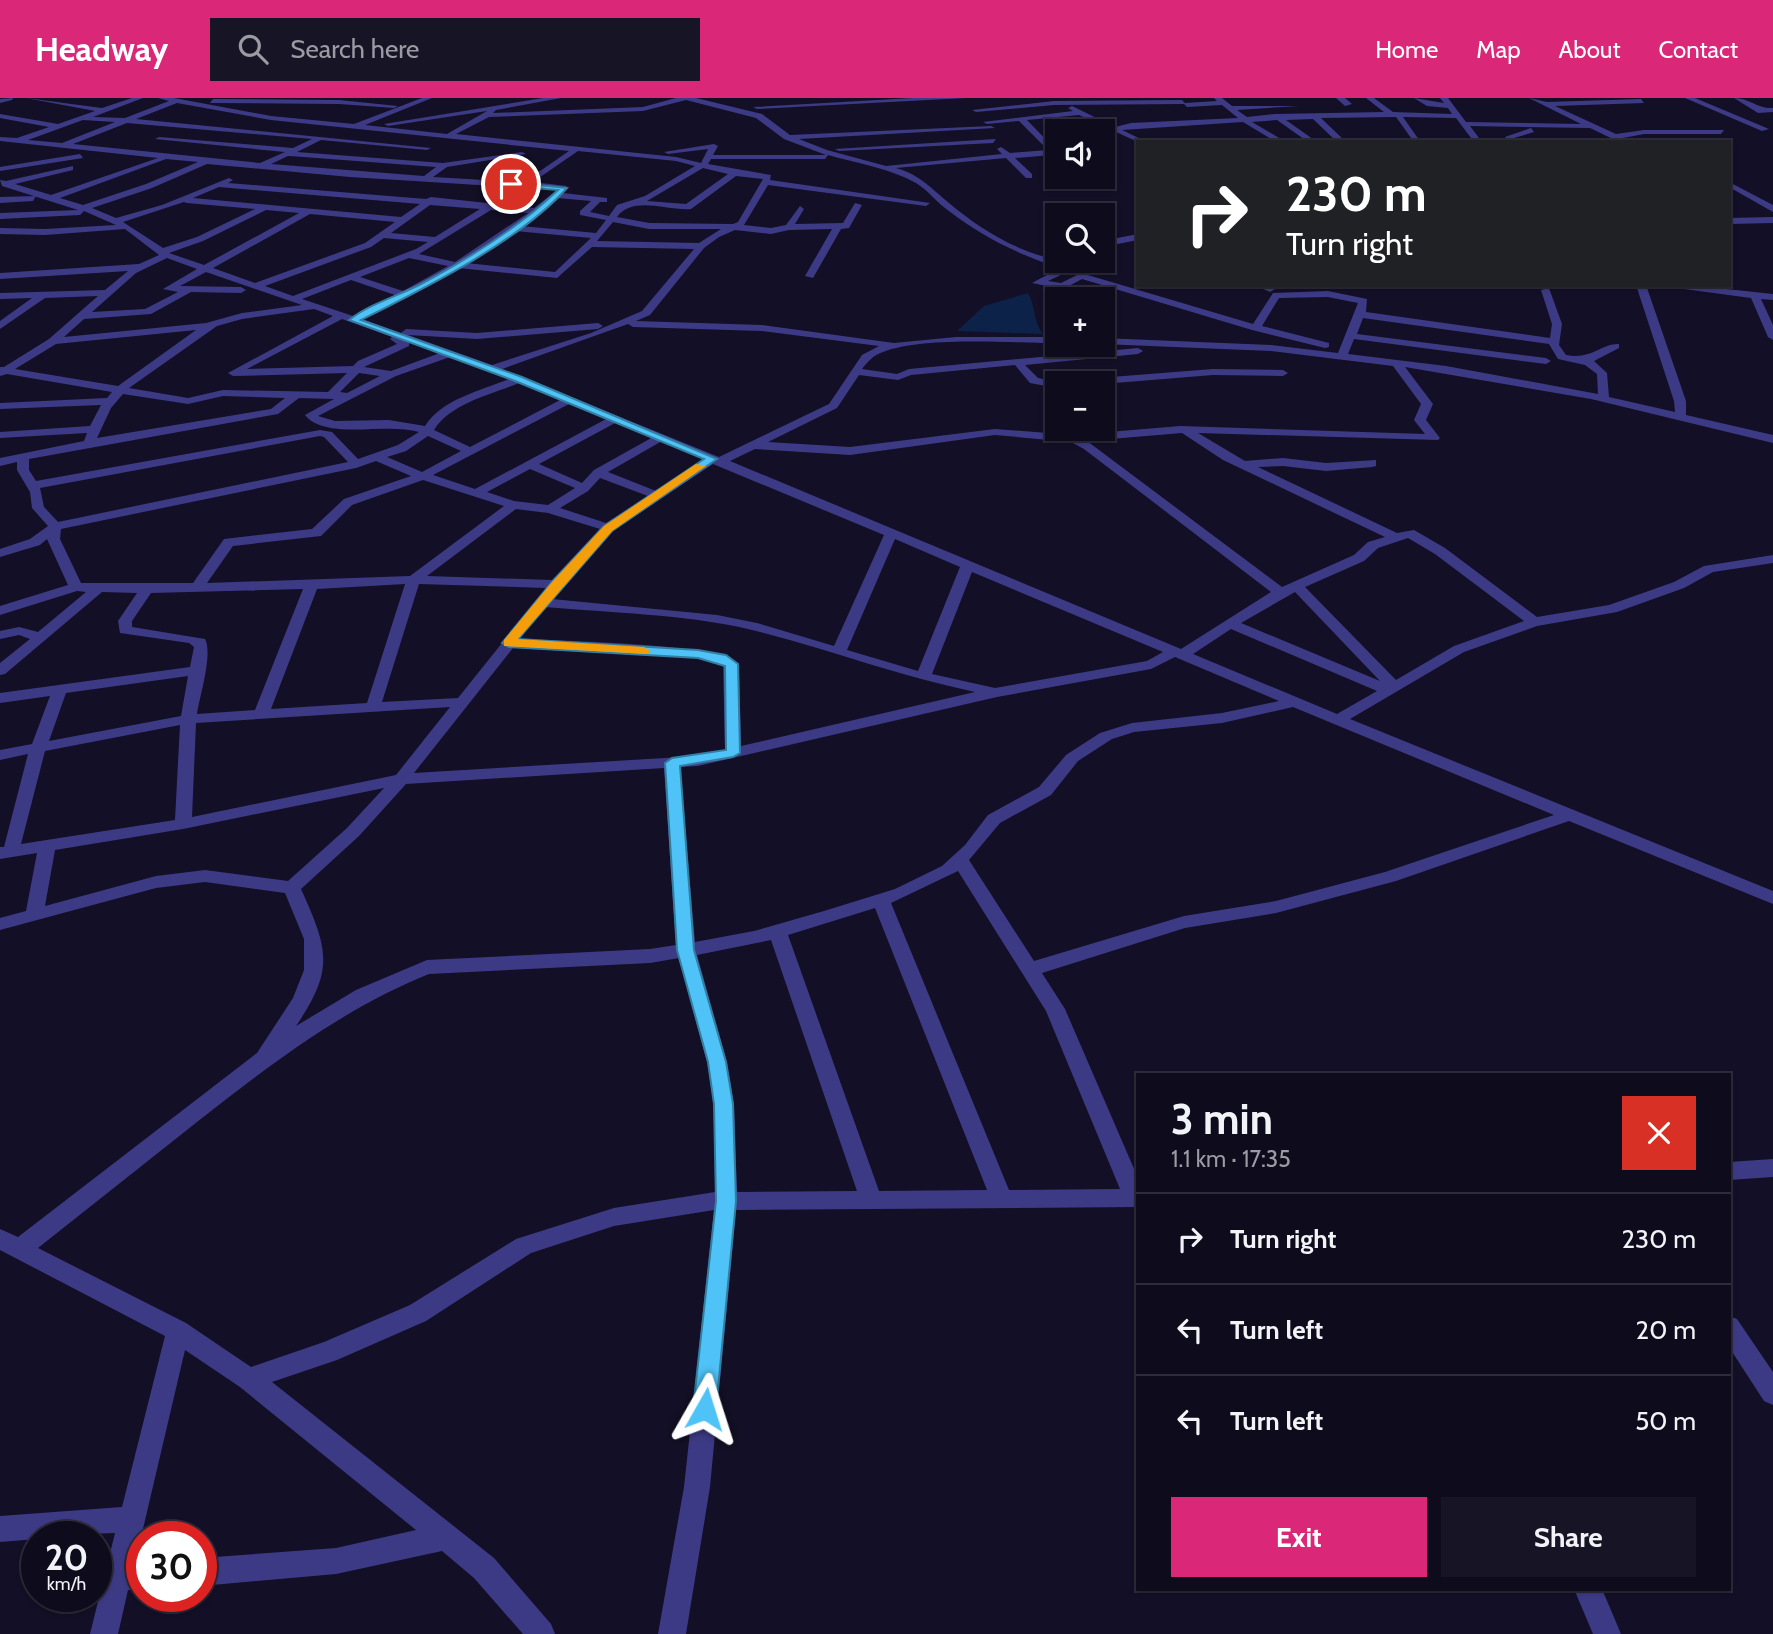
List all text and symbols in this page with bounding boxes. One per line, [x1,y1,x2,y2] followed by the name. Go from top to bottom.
[210,18,700,81] search box
[35,29,168,69] text: Headway
[234,30,272,68] icon: search
[290,33,419,65] text: Search here
[1375,35,1438,64] text: Home
[1476,35,1521,64] text: Map
[1559,35,1621,64] text: About
[1659,35,1738,64] text: Contact
[1045,119,1115,441] map controls
[1045,119,1115,189] button: sound
[481,154,541,214] pin
[1286,164,1427,223] text: 230 m
[492,165,530,203] icon: arrive
[1171,168,1262,259] icon: right
[1045,203,1115,273] button: search
[1286,224,1413,263] text: Turn right
[1045,287,1115,357] button: +
[1045,371,1115,441] button: −
[1171,1093,1273,1145] text: 3 min
[1622,1096,1696,1170] button: close
[1171,1145,1291,1173] text: 1.1 km · 17:35
[1171,1220,1209,1258] icon: right
[1230,1223,1336,1255] text: Turn right
[1622,1223,1696,1255] text: 230 m
[1171,1311,1209,1349] icon: left
[1230,1314,1323,1346] text: Turn left
[1636,1314,1696,1346] text: 20 m
[668,1372,742,1446] position arrow
[1171,1402,1209,1440] icon: left
[1230,1405,1323,1437] text: Turn left
[1635,1405,1696,1437] text: 50 m
[1171,1497,1427,1577] button: Exit
[1441,1497,1696,1577] button: Share
[126,1521,217,1612] speed limit sign: 30
[45,1536,88,1579] text: 20
[47,1573,86,1595] text: km/h

